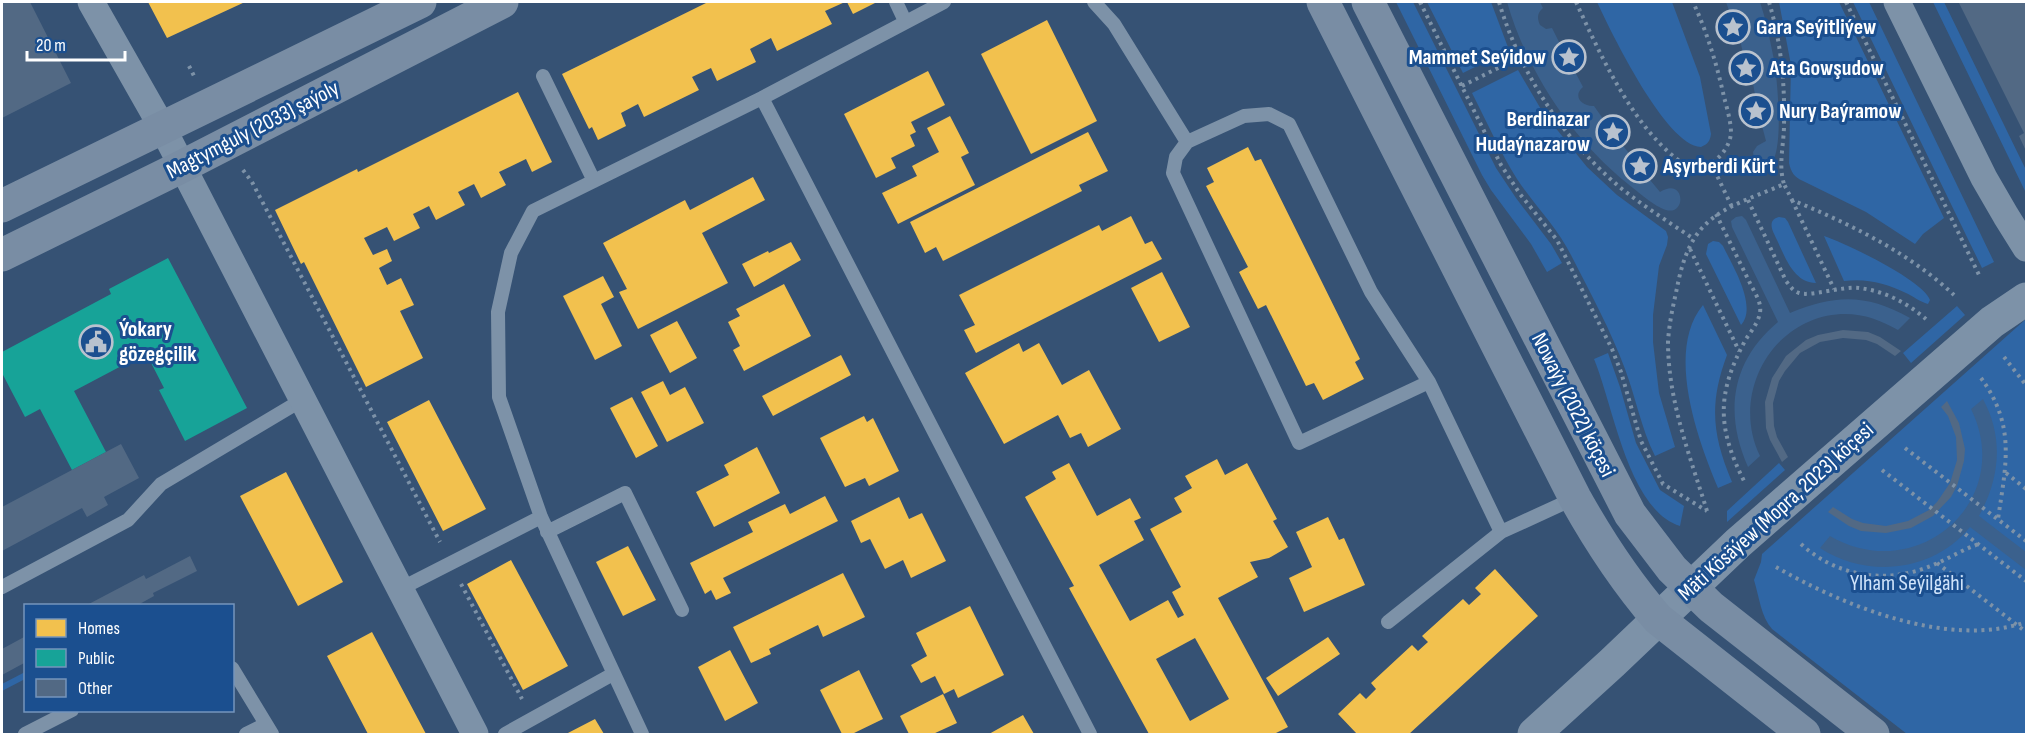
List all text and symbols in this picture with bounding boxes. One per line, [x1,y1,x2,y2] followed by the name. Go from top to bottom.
[1715,9,1751,45] place icon: Gara Seýitliýew
[1756,14,1876,41] place label: Gara Seýitliýew
[27,24,124,62] scale bar
[36,35,66,56] text: 20 m
[1551,39,1587,75] place icon: Mammet Seýidow
[1409,44,1546,71] place label: Mammet Seýidow
[1728,50,1764,86] place icon: Ata Gowşudow
[1768,55,1884,82] place label: Ata Gowşudow
[162,75,344,185] street label: Magtymguly (2033) şaýoly
[1738,93,1774,129] place icon: Nury Baýramow
[1779,98,1901,125] place label: Nury Baýramow
[1475,106,1590,158] place label: Berdinazar Hudaýnazarow
[1595,114,1631,150] place icon: Berdinazar Hudaýnazarow
[1622,148,1658,184] place icon: Aşyrberdi Kürt
[1662,153,1775,180] place label: Aşyrberdi Kürt
[119,316,197,368] place label: Ýokary gözegçilik
[78,324,114,360] public building icon: Ýokary gözegçilik
[1525,329,1621,481] street label: Nowaýy (2022) köçesi
[1673,417,1879,607] street label: Mäti Kösäýew (Mopra, 2023) köçesi
[1850,570,1964,597] park label: Ylham Seýilgähi
[24,604,234,712] legend
[78,618,120,639] text: Homes
[78,648,115,669] text: Public
[78,678,112,699] text: Other

